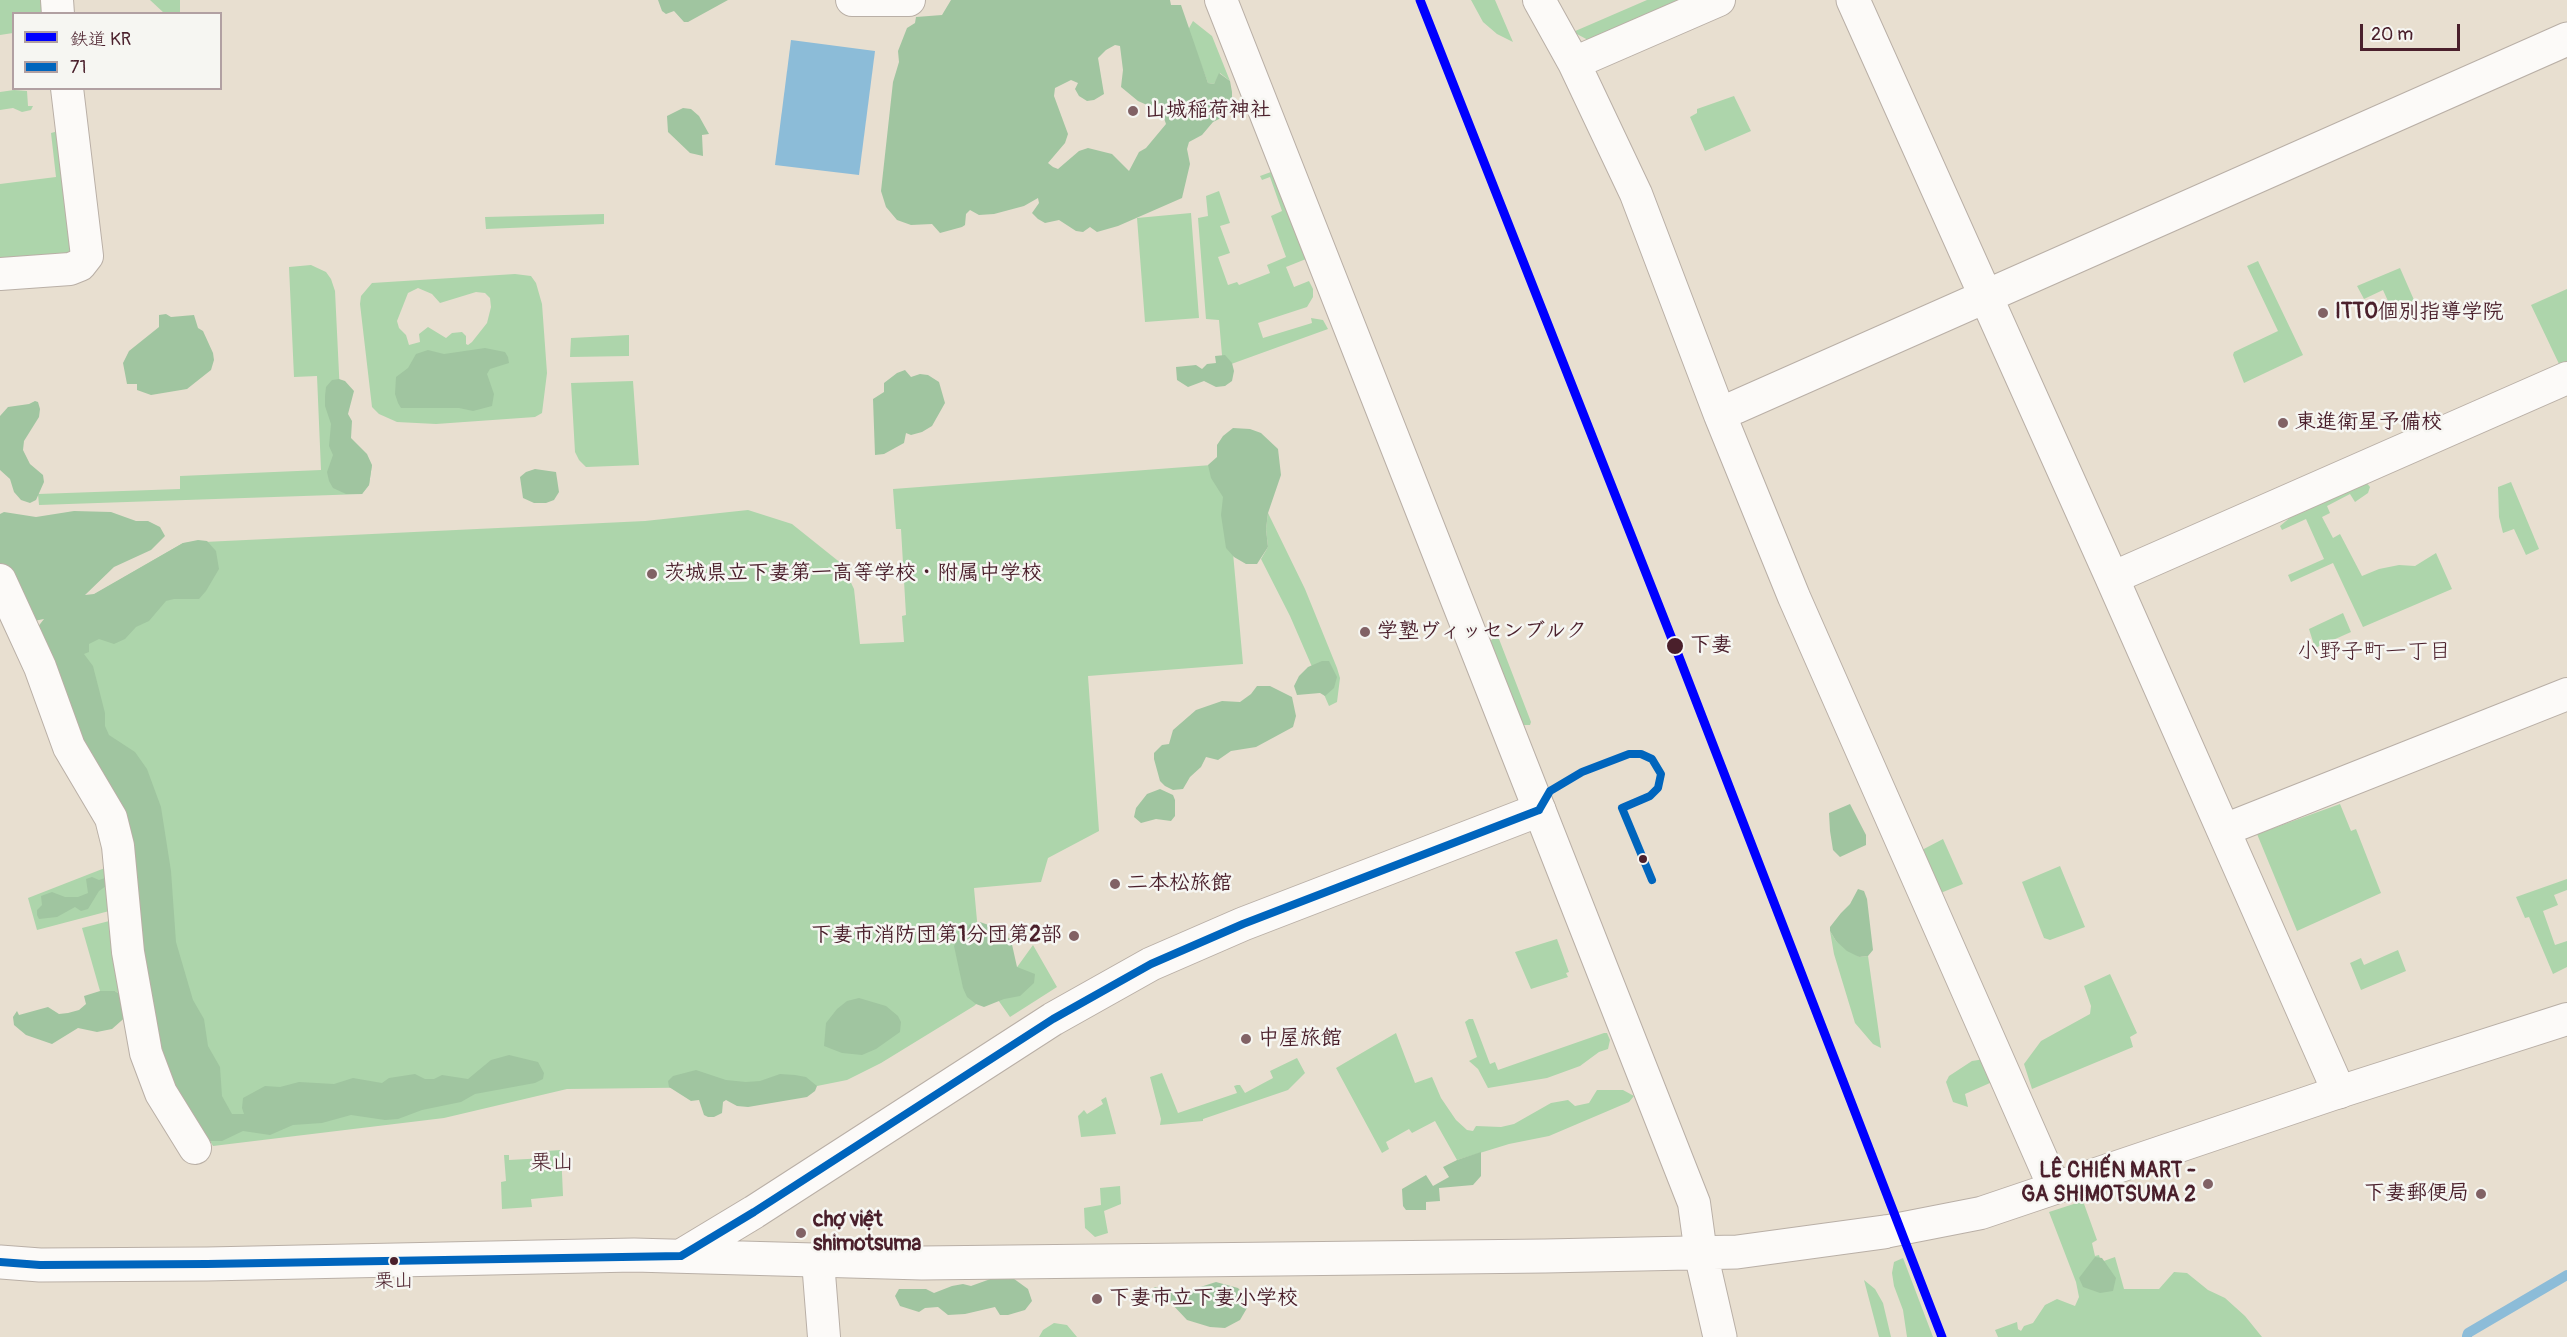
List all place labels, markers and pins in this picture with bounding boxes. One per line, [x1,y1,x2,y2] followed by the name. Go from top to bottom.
[1145,98,1271,124] place label: 山城稲荷神社
[1126,104,1140,118] marker: 山城稲荷神社
[2335,300,2504,326] place label: ITTO個別指導学院
[2316,306,2330,320] marker: ITTO個別指導学院
[2295,410,2442,436] place label: 東進衛星予備校
[2276,416,2290,430] marker: 東進衛星予備校
[664,561,1042,587] place label: 茨城県立下妻第一高等学校・附属中学校
[645,567,659,581] marker: 茨城県立下妻第一高等学校・附属中学校
[1377,619,1587,645] place label: 学塾ヴィッセンブルク
[1358,625,1372,639] marker: 学塾ヴィッセンブルク
[1690,633,1732,659] place label: 下妻
[1665,636,1685,656] marker: 下妻
[1637,853,1649,865] unlabelled marker
[1127,871,1232,897] place label: 二本松旅館
[1108,877,1122,891] marker: 二本松旅館
[811,923,1062,949] place label: 下妻市消防団第1分団第2部
[1067,929,1081,943] marker: 下妻市消防団第1分団第2部
[1258,1026,1342,1052] place label: 中屋旅館
[1239,1032,1253,1046] marker: 中屋旅館
[2021,1159,2196,1209] place label: LÊ CHIẾN MART - GA SHIMOTSUMA 2
[2201,1177,2215,1191] marker: LÊ CHIẾN MART - GA SHIMOTSUMA 2
[2364,1181,2469,1207] place label: 下妻郵便局
[2474,1187,2488,1201] marker: 下妻郵便局
[813,1208,921,1258] place label: chợ việt shimotsuma
[794,1226,808,1240] marker: chợ việt shimotsuma
[388,1255,400,1267] marker: 栗山
[374,1270,414,1294] place label: 栗山
[1109,1286,1298,1312] place label: 下妻市立下妻小学校
[1090,1292,1104,1306] marker: 下妻市立下妻小学校

